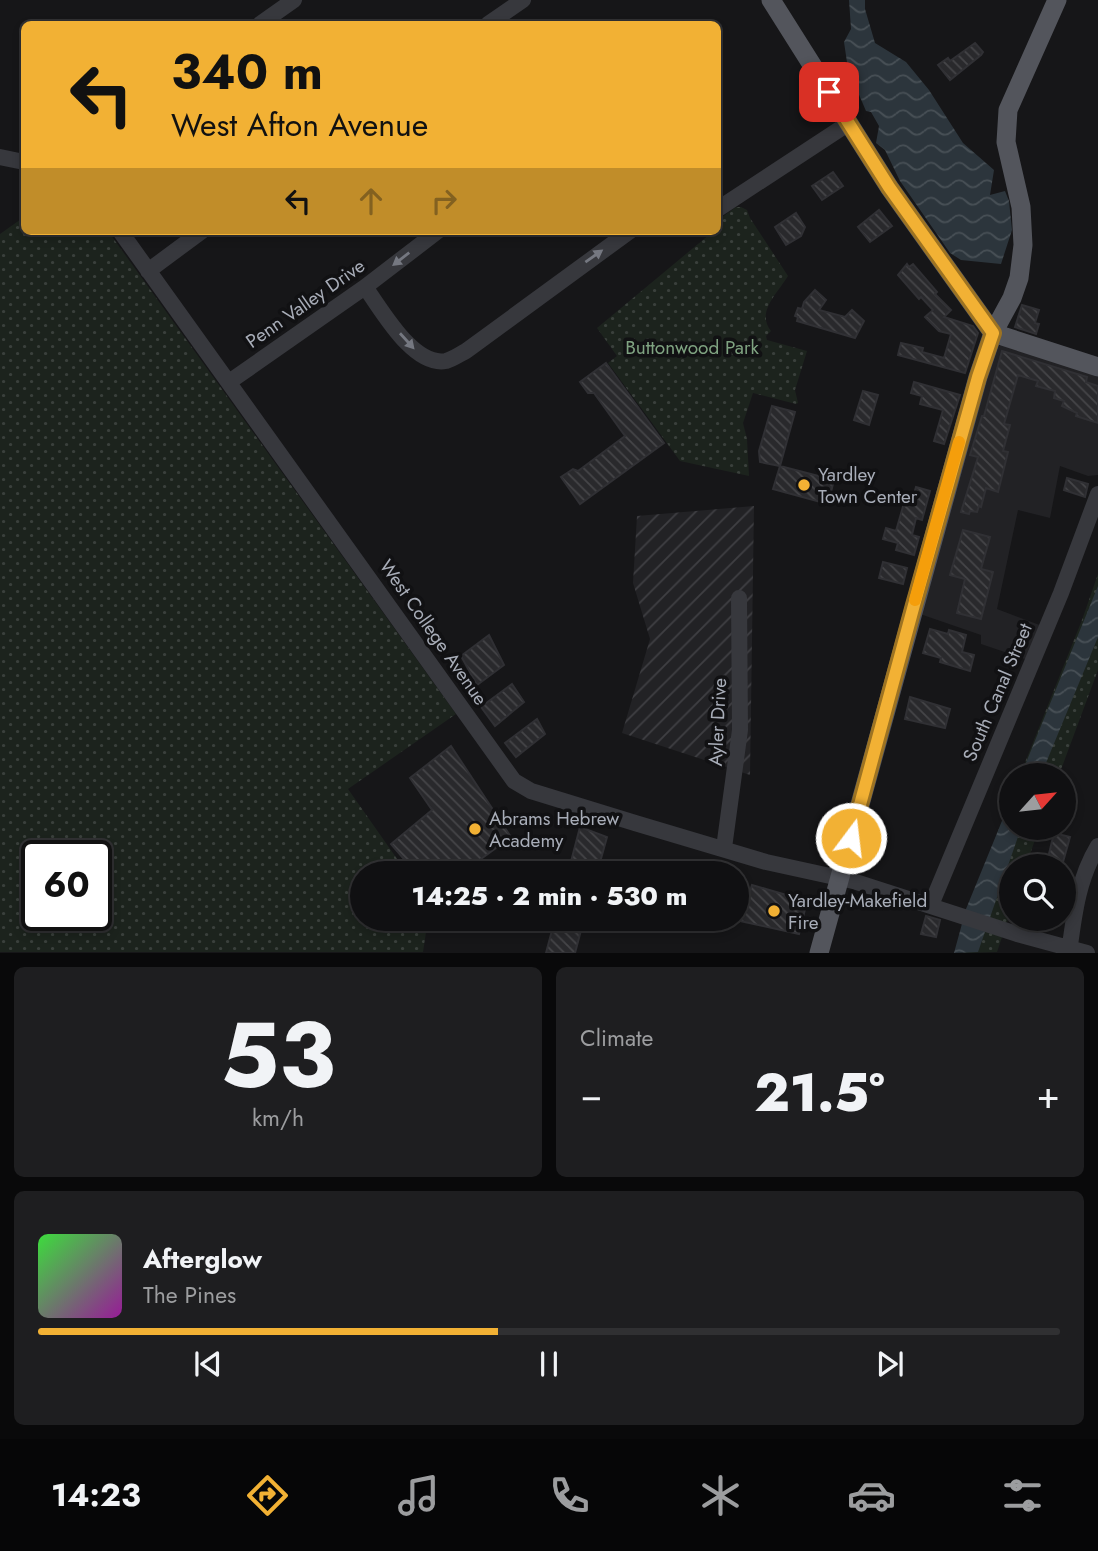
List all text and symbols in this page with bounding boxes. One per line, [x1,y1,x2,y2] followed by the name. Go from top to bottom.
[171,37,323,107] text: 340 m
[56,49,147,140] icon: left
[799,62,859,122] pin
[810,73,848,111] icon: arrive
[171,102,428,148] text: West Afton Avenue
[279,182,317,220] icon: left
[352,182,390,220] icon: ahead
[425,182,463,220] icon: right
[585,249,603,263] one-way arrow
[393,251,411,266] one-way arrow
[240,252,370,355] street label: Penn Valley Drive
[398,333,414,350] one-way arrow
[625,334,759,361] park label: Buttonwood Park
[818,461,918,510] place label: Yardley Town Center
[796,477,812,493] marker: Yardley Town Center
[373,554,494,711] street label: West College Avenue
[956,619,1039,765] street label: South Canal Street
[702,677,733,767] street label: Ayler Drive
[999,763,1076,840] north arrow
[999,763,1076,931] map controls
[814,801,888,875] position arrow
[489,805,619,854] place label: Abrams Hebrew Academy
[467,821,483,837] marker: Abrams Hebrew Academy
[21,840,112,931] speed limit sign: 60
[999,854,1076,931] button: search
[412,877,687,915] text: 14:25 · 2 min · 530 m
[788,887,927,936] place label: Yardley-Makefield Fire
[766,903,782,919] marker: Yardley-Makefield Fire
[220,990,336,1121] text: 53
[580,1021,653,1055] text: Climate
[754,1055,885,1131] text: 21.5°
[580,1067,602,1122] text: −
[1037,1067,1060,1122] text: +
[252,1101,304,1135] text: km/h
[143,1240,262,1278] text: Afterglow
[143,1278,236,1312] text: The Pines
[189,1345,227,1383] icon: previous
[530,1345,568,1383] icon: pause
[871,1345,909,1383] icon: next
[243,1471,292,1520] icon: directions
[394,1471,443,1520] icon: music
[545,1471,594,1520] icon: phone
[696,1471,745,1520] icon: climate
[847,1471,896,1520] icon: car
[998,1471,1047,1520] icon: filters
[51,1472,141,1518] text: 14:23

